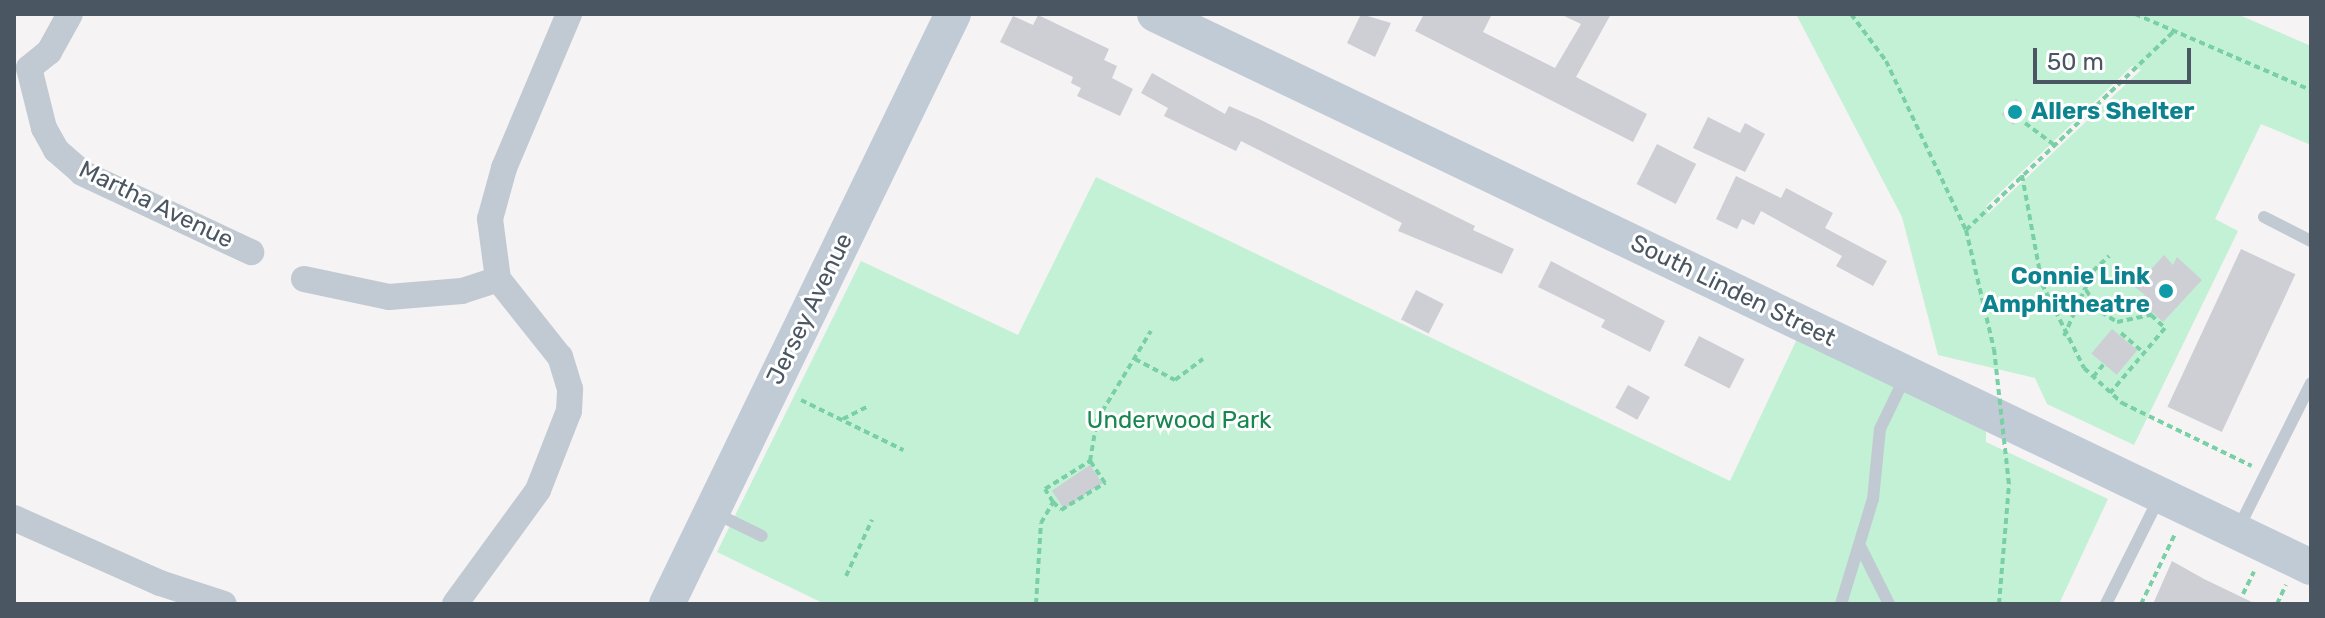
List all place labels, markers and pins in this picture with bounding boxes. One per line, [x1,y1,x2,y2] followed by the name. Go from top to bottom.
[2031,98,2194,126] place label: Allers Shelter
[2006,103,2024,121] marker: Allers Shelter
[1982,263,2150,319] place label: Connie Link Amphitheatre
[2157,282,2175,300] marker: Connie Link Amphitheatre

